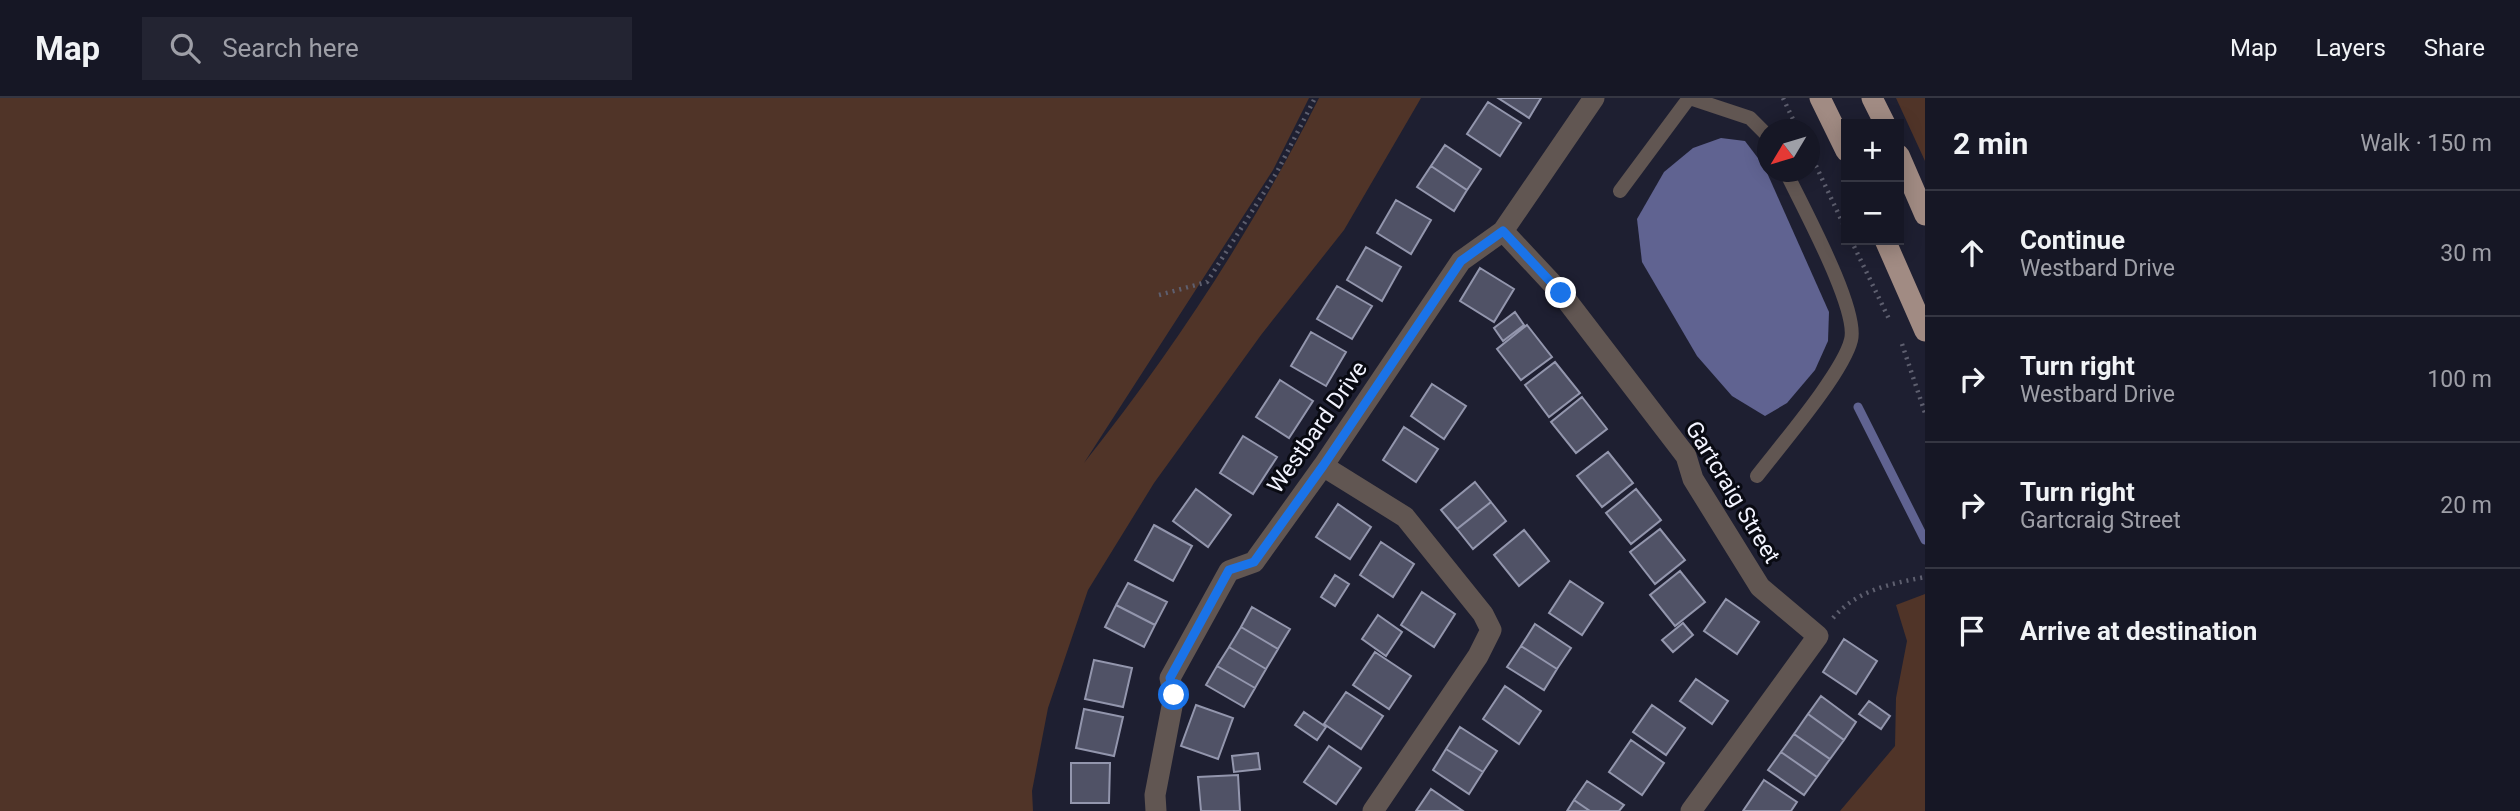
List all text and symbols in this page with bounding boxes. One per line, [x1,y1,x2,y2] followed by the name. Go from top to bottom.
[142,17,632,80] search box
[35,29,100,68] text: Map
[166,29,204,67] icon: search
[222,33,359,63] text: Search here
[2230,34,2278,62] text: Map
[2316,34,2386,62] text: Layers
[2424,34,2485,62] text: Share
[1757,119,1820,182] north arrow
[1841,119,1904,245] map controls
[1841,119,1904,182] button: +
[1953,126,2028,161] text: 2 min
[2360,130,2492,157] text: Walk · 150 m
[1841,182,1904,245] button: −
[2020,225,2125,255] text: Continue
[1953,234,1991,272] icon: ahead
[2440,240,2492,267] text: 30 m
[2020,255,2175,282] text: Westbard Drive
[1545,277,1576,308] route end
[2020,351,2135,381] text: Turn right
[1262,356,1373,499] street label: Westbard Drive
[1953,360,1991,398] icon: right
[2427,366,2492,393] text: 100 m
[2020,381,2175,408] text: Westbard Drive
[1680,416,1786,568] street label: Gartcraig Street
[2020,477,2135,507] text: Turn right
[1953,486,1991,524] icon: right
[2440,492,2492,519] text: 20 m
[2020,507,2181,534] text: Gartcraig Street
[1953,612,1991,650] icon: arrive
[2020,616,2257,646] text: Arrive at destination
[1158,679,1189,710] route start

